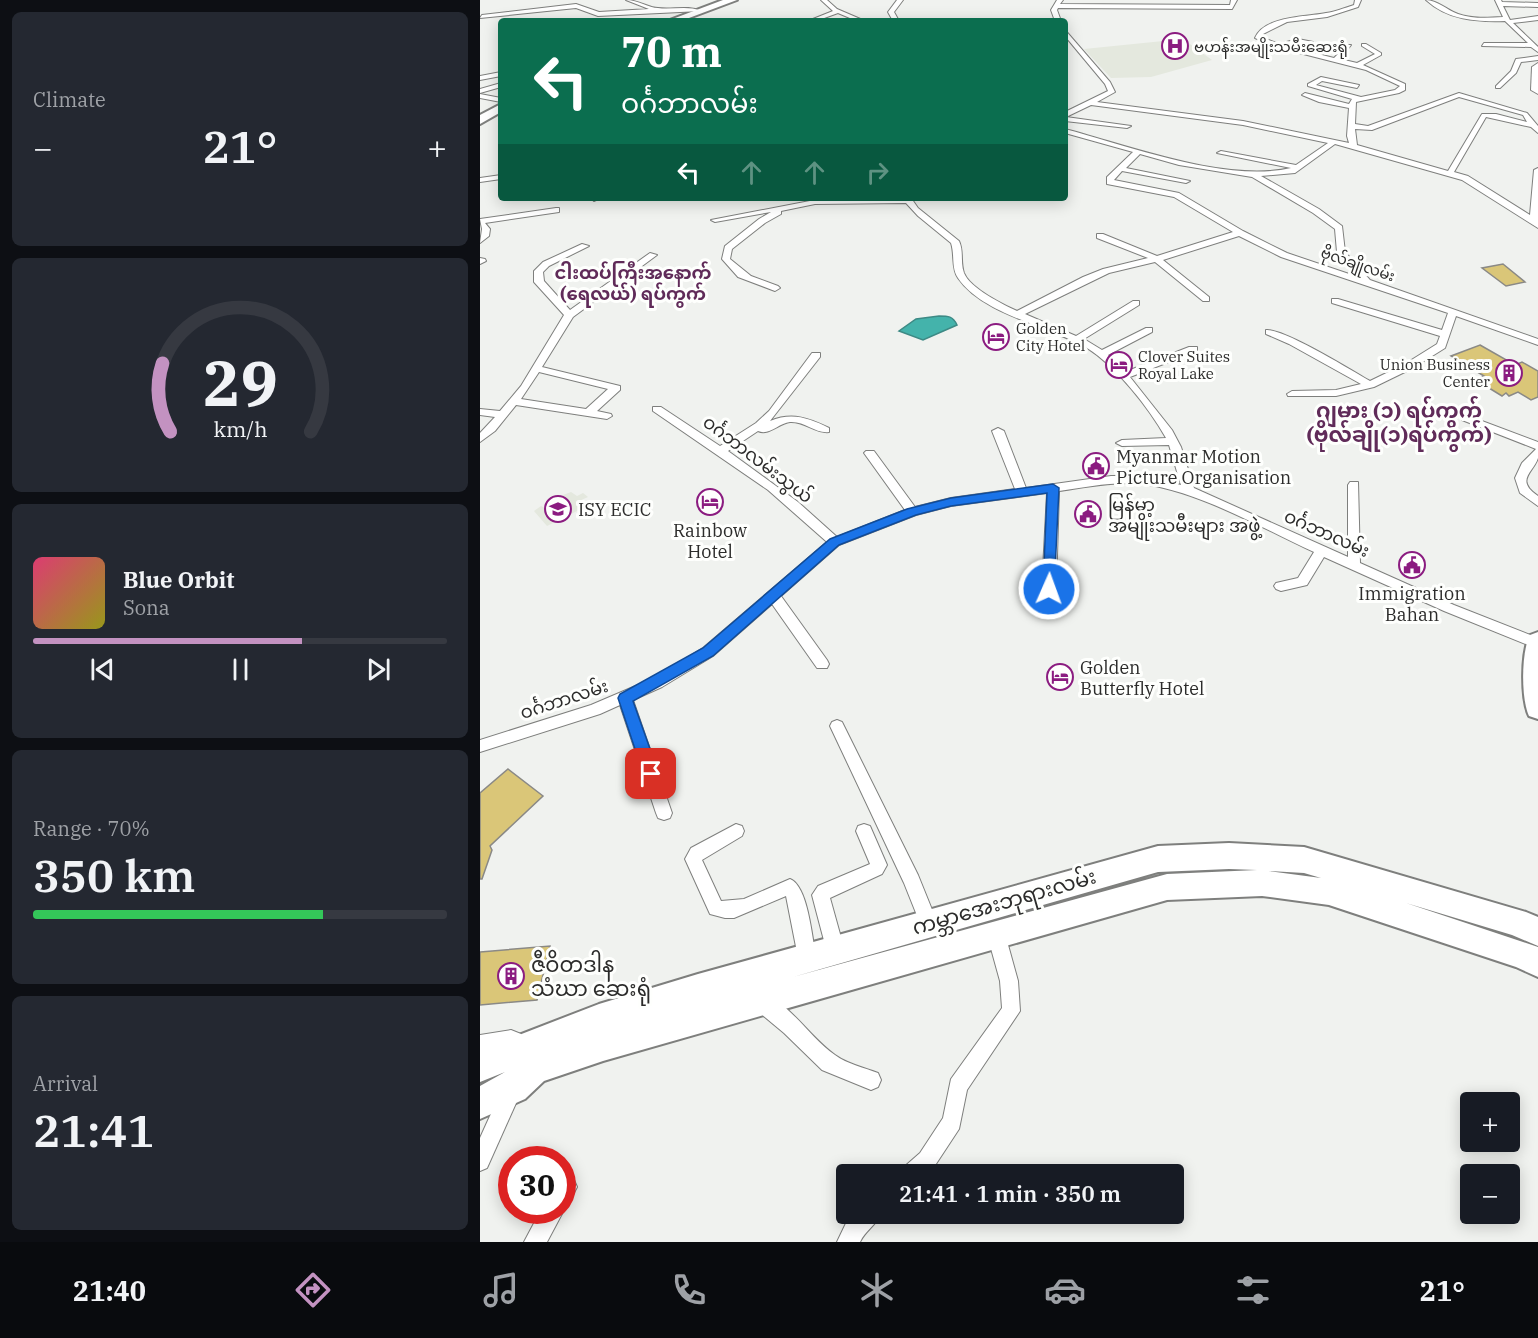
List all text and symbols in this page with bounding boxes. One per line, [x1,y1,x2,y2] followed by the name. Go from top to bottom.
[621,24,722,79] text: 70 m
[1160,31,1190,61] hospital icon: ဗဟန်းအမျိုးသမီးဆေးရုံ
[1194,37,1348,59] place label: ဗဟန်းအမျိုးသမီးဆေးရုံ
[522,42,600,120] icon: left
[621,85,758,120] text: ဝင်္ဂဘာလမ်း
[33,86,106,113] text: Climate
[202,117,278,175] text: 21°
[33,126,53,169] text: −
[427,126,447,169] text: +
[672,156,705,189] icon: left
[735,156,768,189] icon: ahead
[798,156,831,189] icon: ahead
[861,156,894,189] icon: right
[1317,242,1398,288] street label: ဗိုလ်ချိုလမ်း
[555,261,711,308] district label: ငါးထပ်ကြီးအနောက် (ရေလယ်) ရပ်ကွက်
[1016,319,1085,355] place label: Golden City Hotel
[981,322,1011,352] hotel icon: Golden City Hotel
[203,342,277,423] text: 29
[1138,347,1230,383] place label: Clover Suites Royal Lake
[1104,350,1134,380] hotel icon: Clover Suites Royal Lake
[1380,355,1490,391] place label: Union Business Center
[1494,358,1524,388] building icon: Union Business Center
[1306,395,1492,453] district label: ဂျမား (၁) ရပ်ကွက် (ဗိုလ်ချို(၁)ရပ်ကွက်)
[696,409,818,511] street label: ဝင်္ဂဘာလမ်းသွယ်
[213,415,267,443] text: km/h
[1116,445,1291,489] place label: Myanmar Motion Picture Organisation
[1081,451,1111,481] public building icon: Myanmar Motion Picture Organisation
[695,487,725,517] hotel icon: Rainbow Hotel
[1108,492,1263,541] place label: မြန်မာ့ အမျိုးသမီးများ အဖွဲ့
[543,494,573,524] school or university icon: ISY ECIC
[578,498,651,521] place label: ISY ECIC
[1073,499,1103,529] public building icon: မြန်မာ့ အမျိုးသမီးများ အဖွဲ့
[1281,503,1374,562] street label: ဝင်္ဂဘာလမ်း
[673,519,747,563] place label: Rainbow Hotel
[1397,550,1427,580] public building icon: Immigration Bahan
[1017,557,1081,621] position arrow
[123,565,234,594] text: Blue Orbit
[1358,582,1466,626] place label: Immigration Bahan
[123,594,170,621] text: Sona
[86,653,119,686] icon: previous
[224,653,257,686] icon: pause
[362,653,395,686] icon: next
[1080,656,1204,700] place label: Golden Butterfly Hotel
[1045,662,1075,692] hotel icon: Golden Butterfly Hotel
[517,673,611,724] street label: ဝင်္ဂဘာလမ်း
[625,748,676,799] pin
[634,757,667,790] icon: arrive
[33,815,150,842] text: Range · 70%
[33,846,195,904] text: 350 km
[909,860,1100,944] street label: ကမ္ဘာအေးဘုရားလမ်း
[531,949,651,1006] place label: ဇီဝိတဒါန သံဃာ ဆေးရုံ
[496,961,526,991] building icon: ဇီဝိတဒါန သံဃာ ဆေးရုံ
[33,1070,98,1097] text: Arrival
[1460,1092,1520,1224] map controls
[1460,1092,1520,1152] button: +
[33,1101,154,1159] text: 21:41
[498,1146,576,1224] speed limit sign: 30
[1460,1164,1520,1224] button: −
[899,1179,1121,1208] text: 21:41 · 1 min · 350 m
[292,1269,334,1311] icon: directions
[480,1269,522,1311] icon: music
[668,1269,710,1311] icon: phone
[856,1269,898,1311] icon: climate
[1044,1269,1086,1311] icon: car
[1232,1269,1274,1311] icon: filters
[73,1273,146,1308] text: 21:40
[1420,1273,1465,1308] text: 21°

